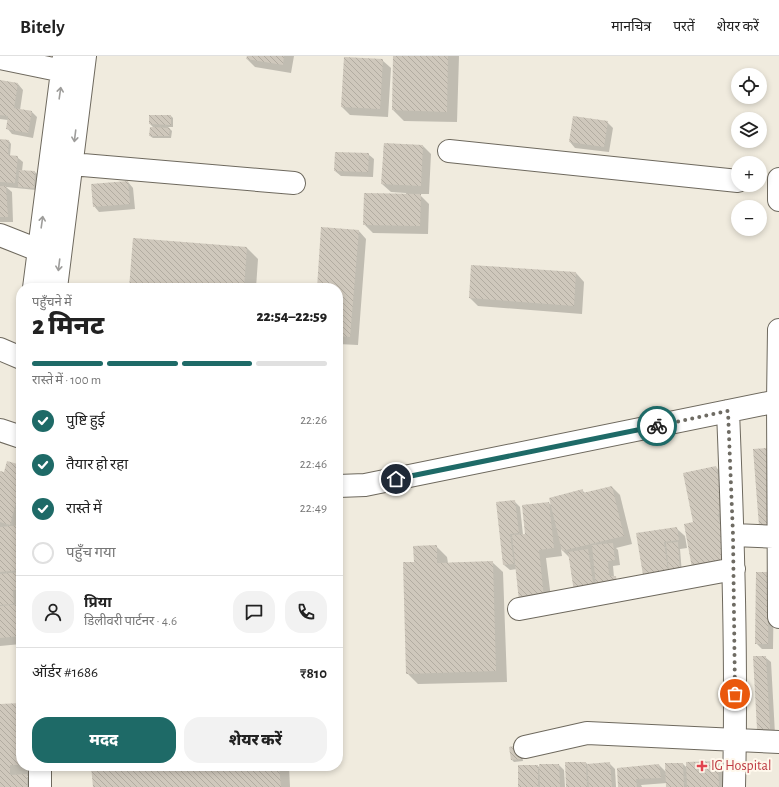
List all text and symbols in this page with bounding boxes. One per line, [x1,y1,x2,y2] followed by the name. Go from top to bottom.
[20,18,65,37] text: Bitely
[611,20,651,34] text: मानचित्र
[673,20,695,34] text: परतें
[717,20,759,34] text: शेयर करें
[731,68,767,236] map controls
[731,68,767,104] button: locate
[56,87,64,100] one-way arrow
[731,112,767,148] button: layers
[71,129,79,142] one-way arrow
[731,156,767,192] button: +
[731,200,767,236] button: −
[38,216,46,229] one-way arrow
[55,258,62,271] one-way arrow
[32,296,72,309] text: पहुँचने में
[256,309,327,324] text: 22:54–22:59
[32,313,104,339] text: 2 मिनट
[32,374,101,387] text: रास्ते में · 100 m
[637,406,677,446] courier
[32,410,54,432] icon: check
[66,413,105,428] text: पुष्टि हुई
[300,414,327,427] text: 22:26
[646,415,668,437] icon: bike
[32,454,54,476] icon: check
[66,457,128,472] text: तैयार हो रहा
[300,458,327,471] text: 22:46
[379,462,413,496] pin
[385,468,407,490] icon: home
[32,498,54,520] icon: check
[66,501,102,516] text: रास्ते में
[300,502,327,515] text: 22:49
[66,545,116,560] text: पहुँच गया
[32,591,74,633] button: person
[233,591,275,633] button: chat
[285,591,327,633] button: phone
[84,595,112,610] text: प्रिया
[84,615,177,628] text: डिलीवरी पार्टनर · 4.6
[32,665,98,680] text: ऑर्डर #1686
[300,666,327,681] text: ₹810
[718,677,752,711] pin
[724,683,746,705] icon: bag
[32,717,176,763] button: मदद
[184,717,327,763] button: शेयर करें
[711,759,771,773] place label: IG Hospital
[696,760,708,772] marker: IG Hospital

